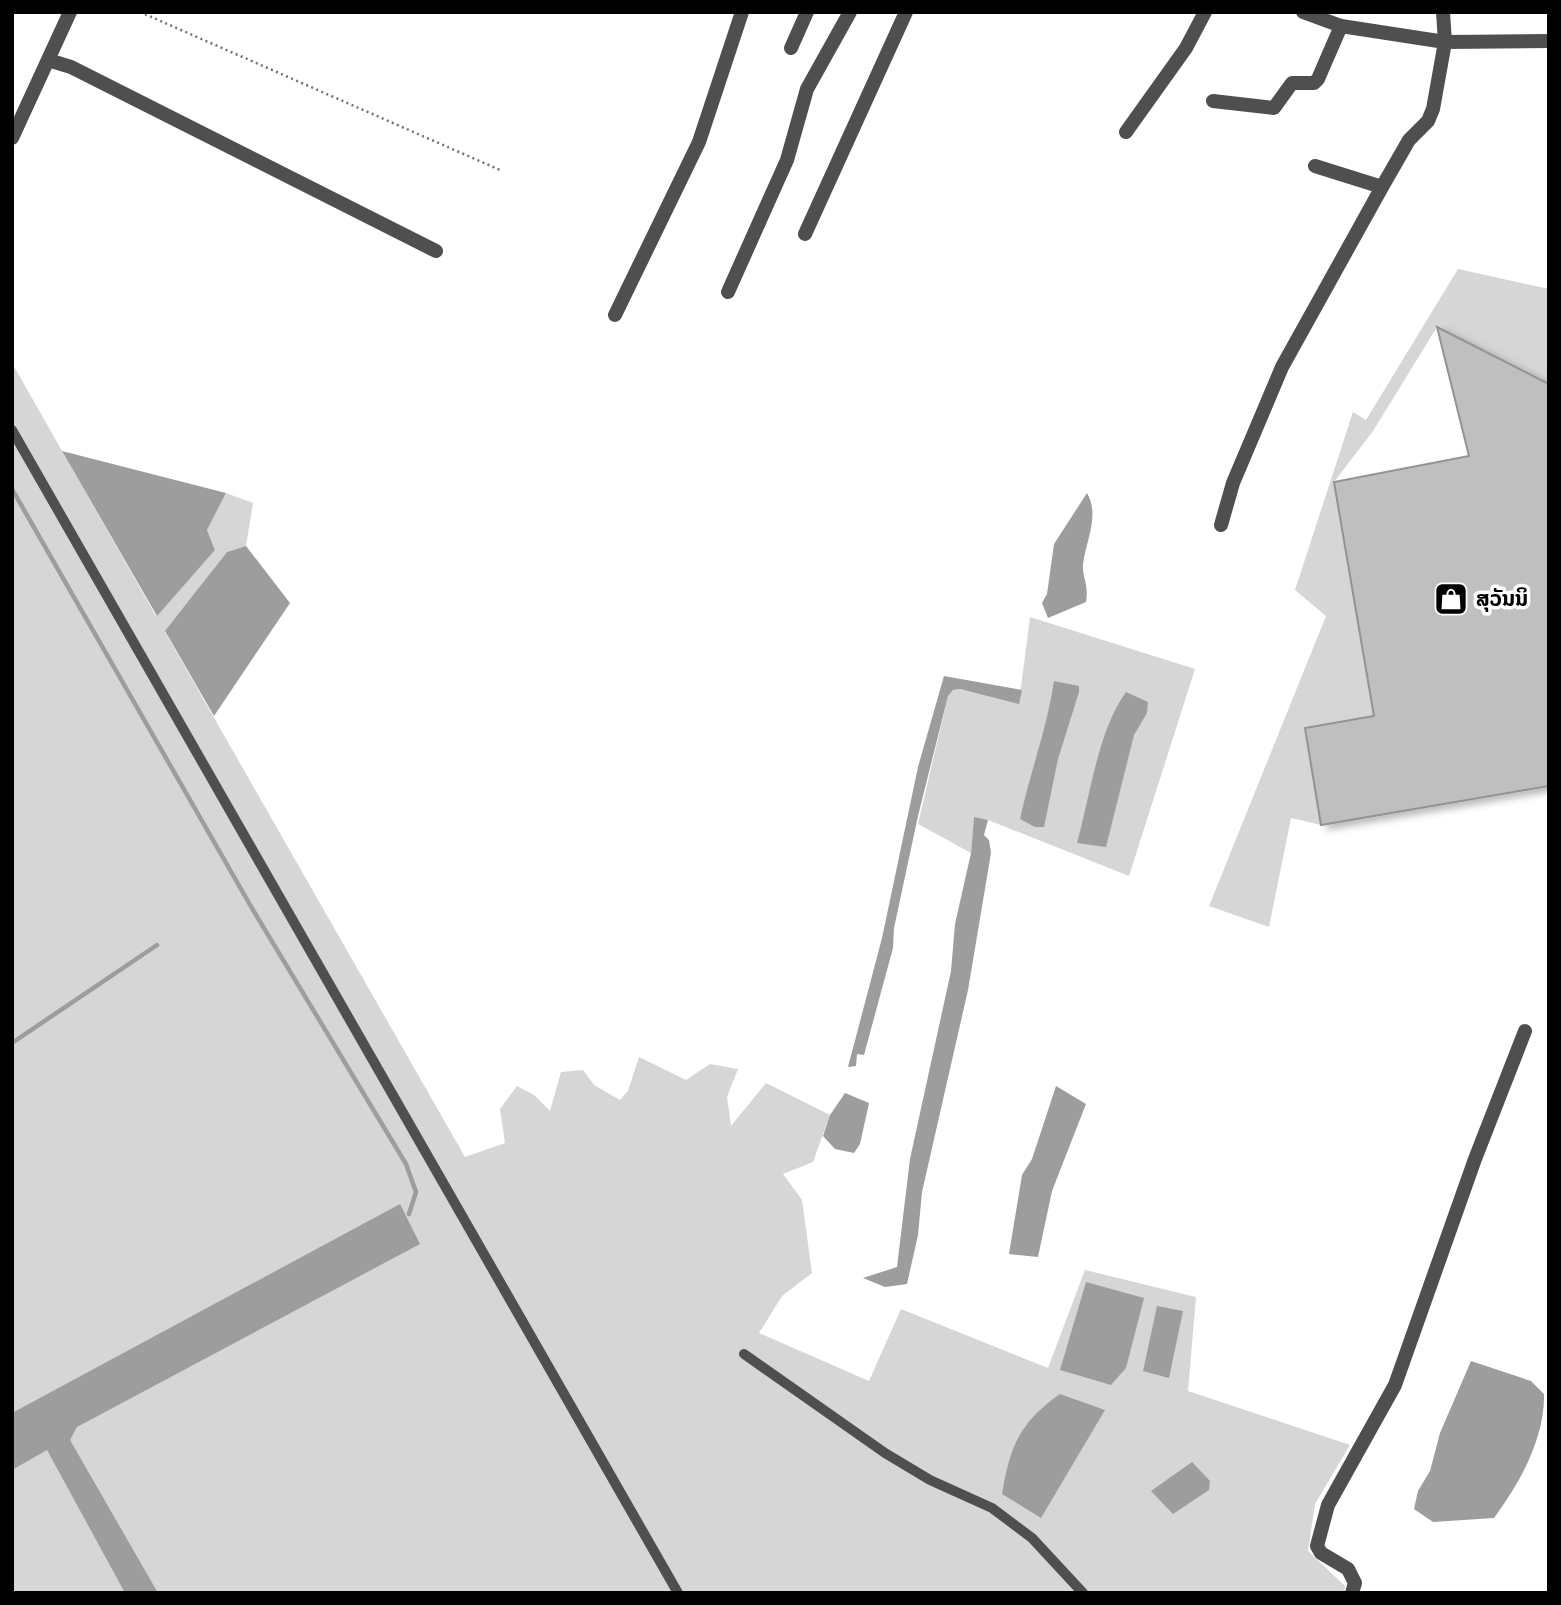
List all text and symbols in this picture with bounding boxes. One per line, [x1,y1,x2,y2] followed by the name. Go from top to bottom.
[1432,580,1470,618] shop icon: ສຸວັນນິ
[1476,584,1528,613] place label: ສຸວັນນິ

